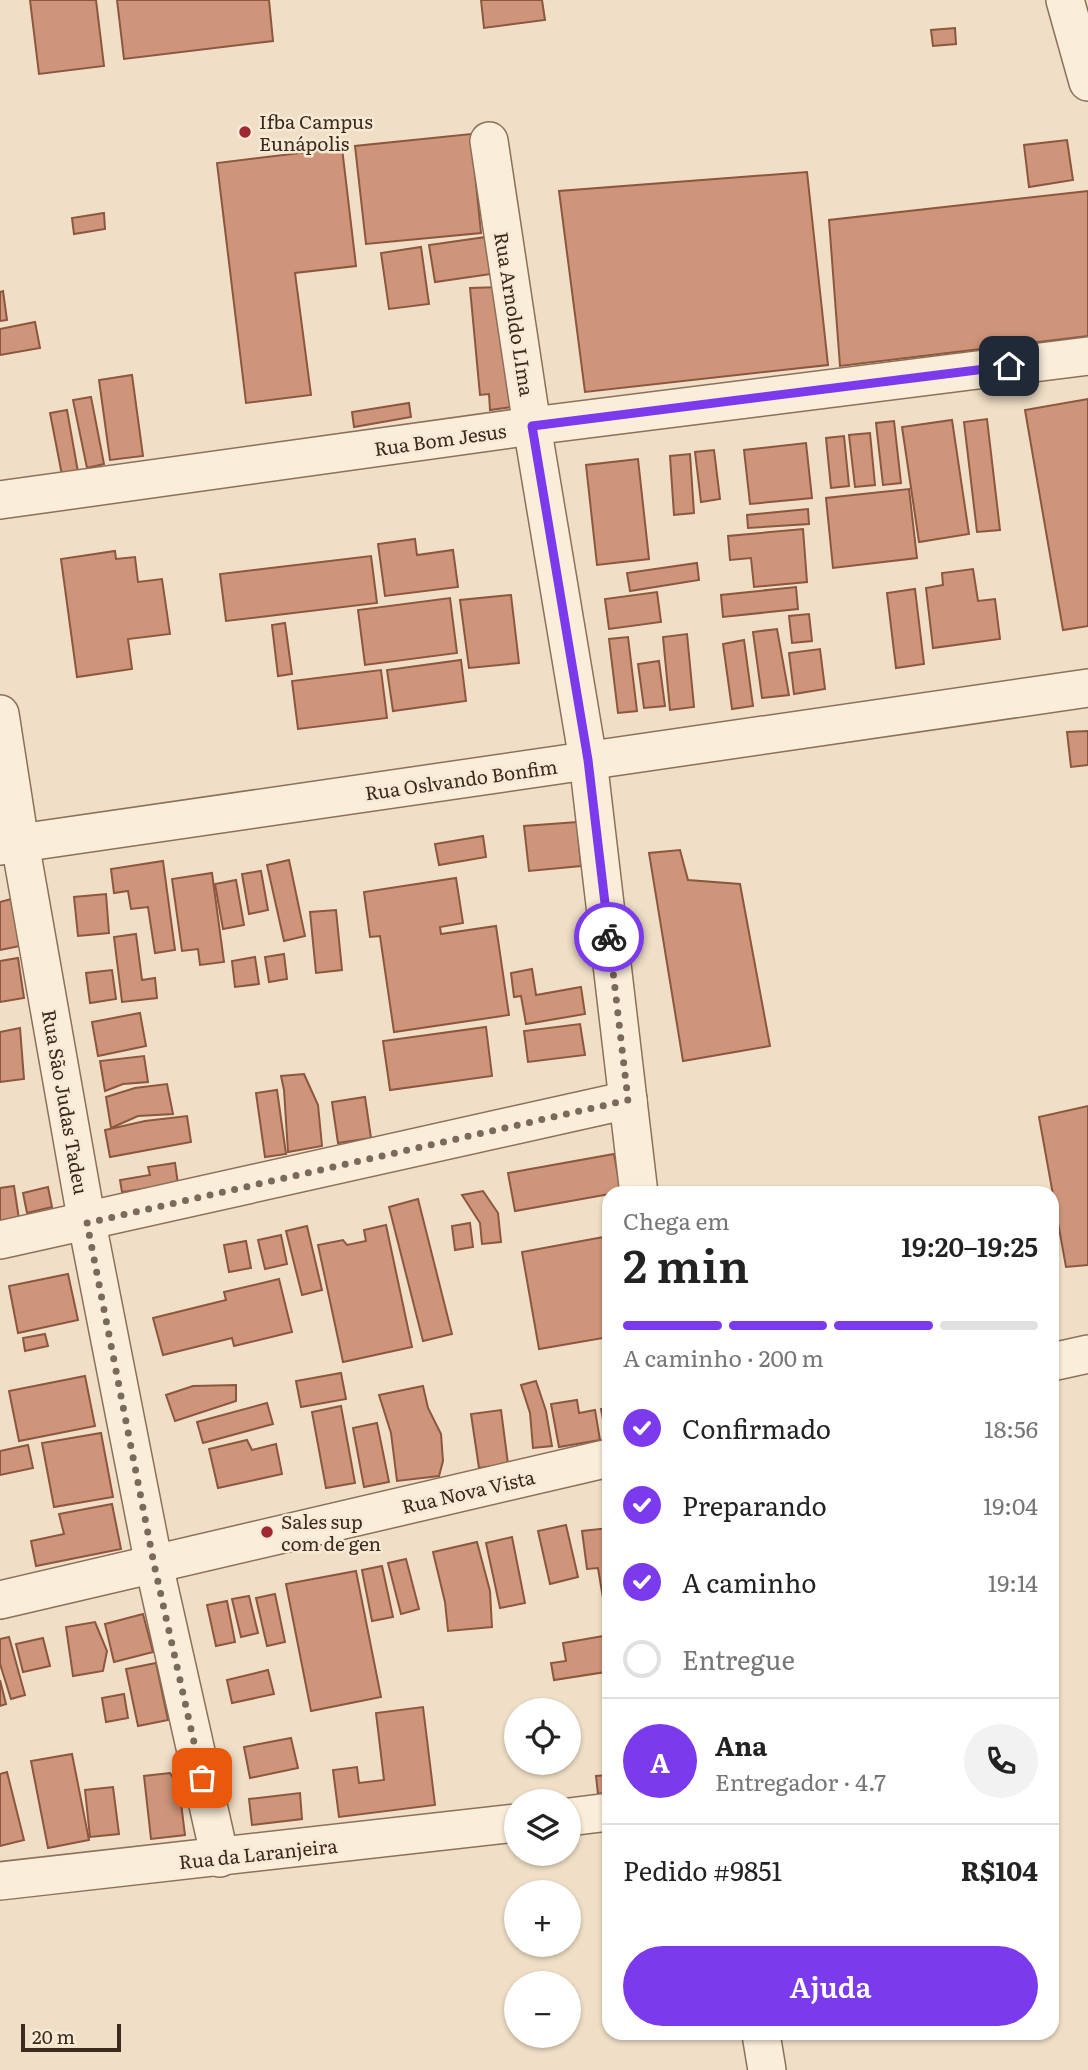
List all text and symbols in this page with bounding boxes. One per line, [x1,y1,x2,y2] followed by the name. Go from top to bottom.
[259,107,373,157] place label: Ifba Campus Eunápolis
[237,124,253,140] marker: Ifba Campus Eunápolis
[488,230,542,399] street label: Rua Arnoldo LIma
[979,336,1039,396] pin
[990,347,1028,385] icon: home
[372,416,508,462] street label: Rua Bom Jesus
[363,752,559,806] street label: Rua Oslvando Bonfim
[574,902,644,972] courier
[590,918,628,956] icon: bike
[36,1007,96,1197] street label: Rua São Judas Tadeu
[623,1203,730,1237] text: Chega em
[901,1226,1038,1265] text: 19:20–19:25
[623,1229,749,1297] text: 2 min
[623,1340,824,1374] text: A caminho · 200 m
[682,1408,831,1447] text: Confirmado
[623,1409,661,1447] icon: check
[984,1411,1038,1445] text: 18:56
[399,1462,538,1520] street label: Rua Nova Vista
[682,1485,827,1524] text: Preparando
[623,1486,661,1524] icon: check
[983,1488,1038,1522] text: 19:04
[281,1507,381,1557] place label: Sales sup com de gen
[259,1524,275,1540] marker: Sales sup com de gen
[682,1562,816,1601] text: A caminho
[623,1563,661,1601] icon: check
[988,1565,1038,1599] text: 19:14
[682,1639,795,1678] text: Entregue
[504,1698,581,2048] map controls
[504,1698,581,1775] button: locate
[964,1724,1038,1798] button: phone
[715,1725,767,1764] text: Ana
[650,1742,670,1781] text: A
[172,1748,232,1808] pin
[183,1759,221,1797] icon: bag
[715,1764,886,1798] text: Entregador · 4.7
[504,1789,581,1866] button: layers
[177,1831,340,1875] street label: Rua da Laranjeira
[623,1850,782,1889] text: Pedido #9851
[961,1850,1038,1889] text: R$104
[504,1880,581,1957] button: +
[623,1946,1038,2026] button: Ajuda
[504,1971,581,2048] button: −
[21,2021,121,2053] scale bar
[32,2022,75,2050] text: 20 m

